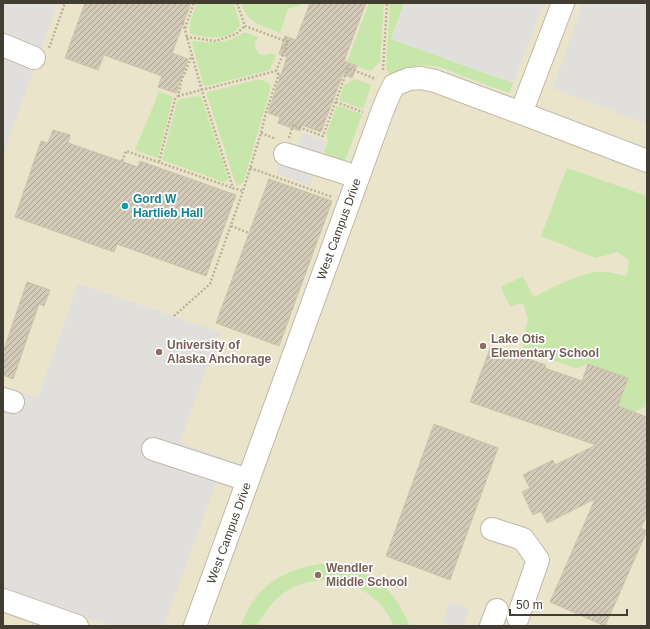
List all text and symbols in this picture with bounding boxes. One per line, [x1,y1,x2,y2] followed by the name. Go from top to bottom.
[314,176,364,281] street label: West Campus Drive
[133,192,203,220] place label: Gord W Hartlieb Hall
[120,201,130,211] marker: Gord W Hartlieb Hall
[491,332,599,360] place label: Lake Otis Elementary School
[167,338,272,366] place label: University of Alaska Anchorage
[478,341,488,351] marker: Lake Otis Elementary School
[154,347,164,357] marker: University of Alaska Anchorage
[204,480,254,585] street label: West Campus Drive
[326,561,407,589] place label: Wendler Middle School
[313,570,323,580] marker: Wendler Middle School
[510,591,627,617] scale bar
[516,598,543,612] text: 50 m

